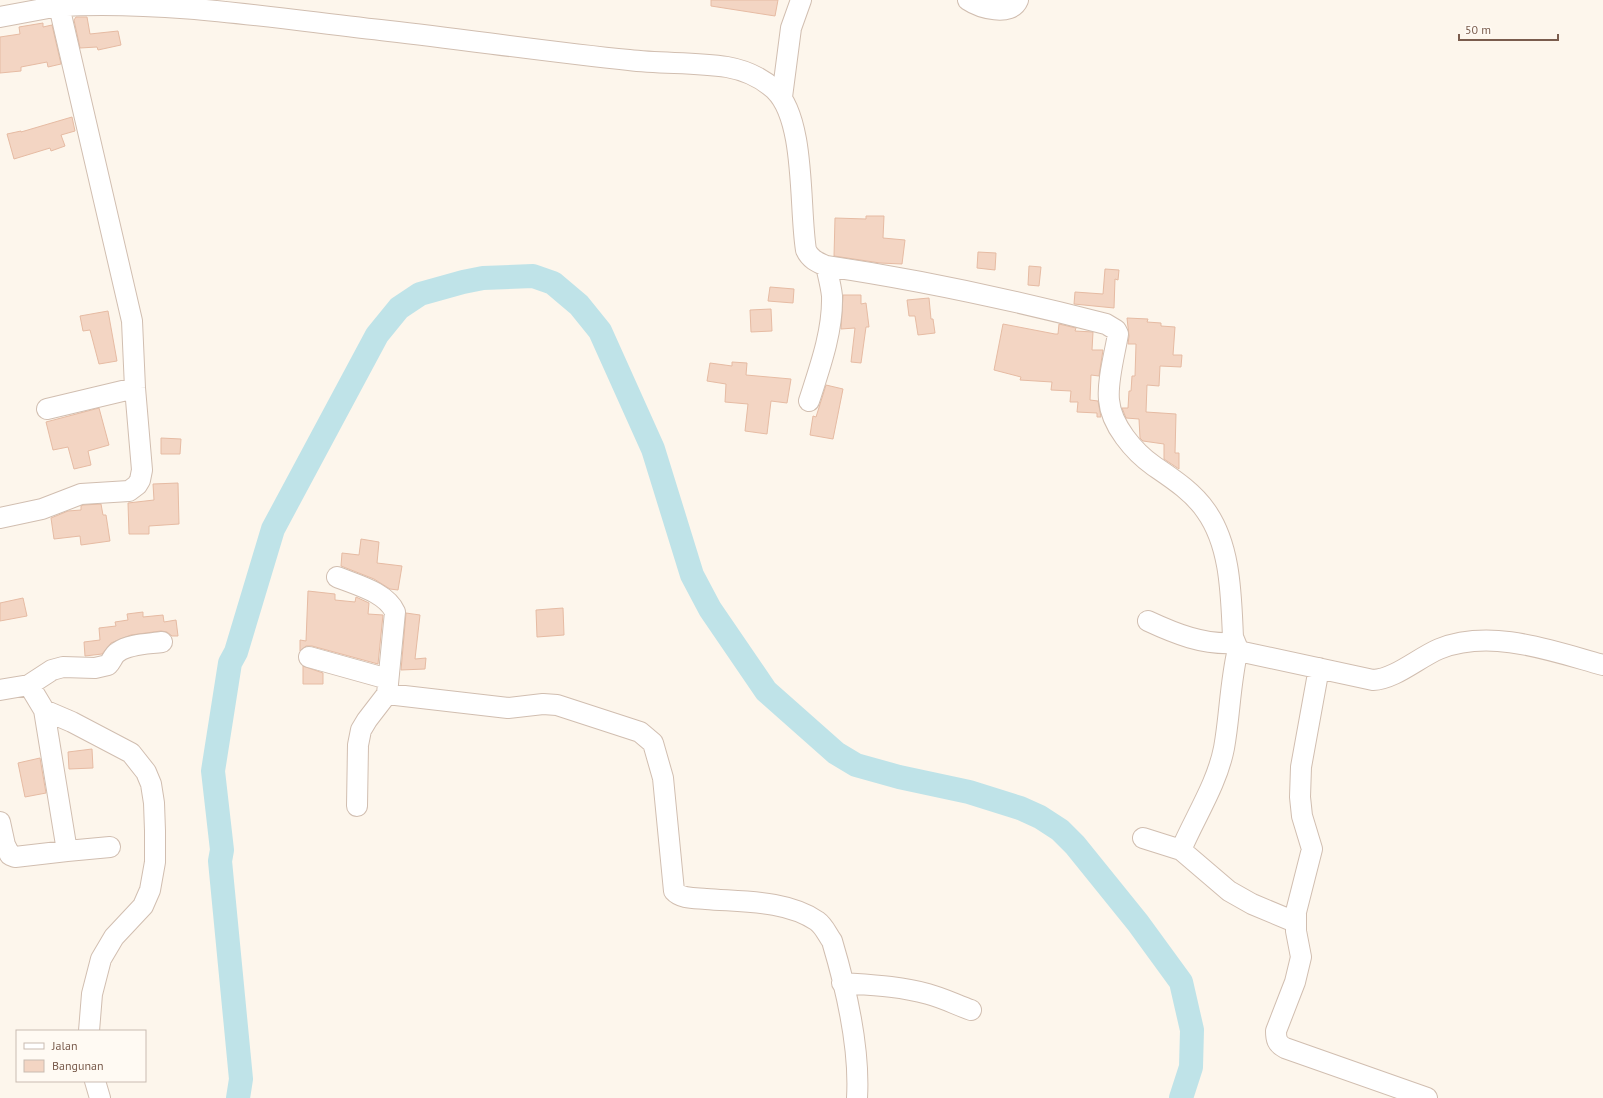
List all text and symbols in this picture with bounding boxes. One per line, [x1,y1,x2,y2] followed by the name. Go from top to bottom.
[1459,16,1558,42] scale bar
[1465,22,1491,37] text: 50 m
[16,1030,146,1082] legend
[51,1038,77,1053] text: Jalan
[52,1058,104,1073] text: Bangunan

